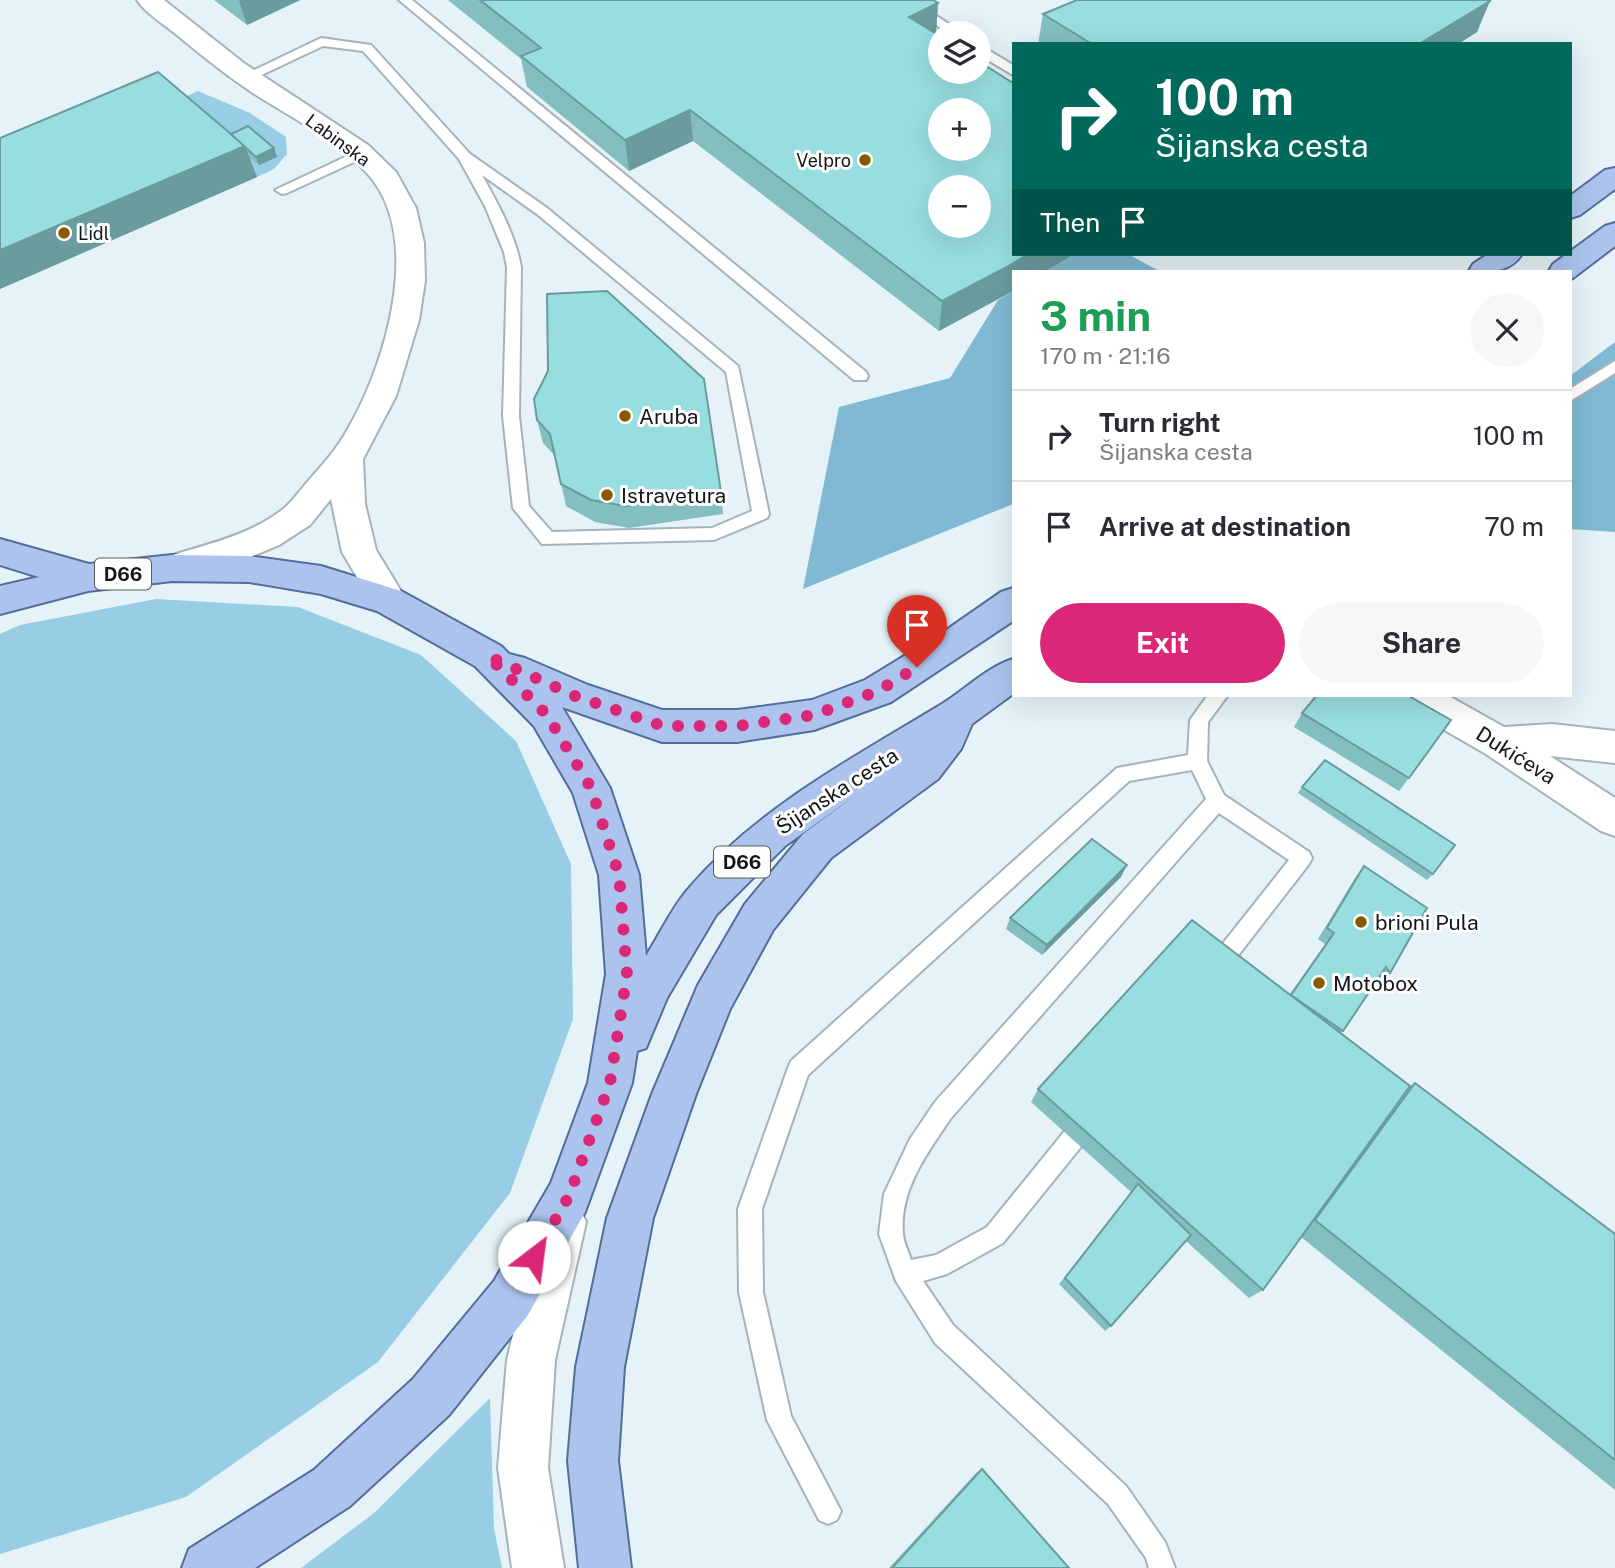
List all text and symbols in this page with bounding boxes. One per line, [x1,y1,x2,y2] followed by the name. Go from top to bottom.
[928,21,991,238] map controls
[928,21,991,84] button: layers
[1155,68,1294,126] text: 100 m
[1040,70,1131,161] icon: right
[928,98,991,161] button: +
[302,110,374,170] street label: Labinska
[1155,127,1369,164] text: Šijanska cesta
[796,150,851,171] place label: Velpro
[857,152,873,168] marker: Velpro
[928,175,991,238] button: −
[1114,203,1152,241] icon: arrive
[1040,207,1100,238] text: Then
[78,223,109,244] place label: Lidl
[56,225,72,241] marker: Lidl
[1040,291,1151,340] text: 3 min
[1470,293,1544,367] button: close
[1040,342,1171,369] text: 170 m · 21:16
[639,404,698,429] place label: Aruba
[1099,407,1221,438] text: Turn right
[617,408,633,424] marker: Aruba
[1040,417,1078,455] icon: right
[1473,420,1544,451] text: 100 m
[1099,438,1253,465] text: Šijanska cesta
[621,483,726,508] place label: Istravetura
[599,487,615,503] marker: Istravetura
[1040,508,1078,546] icon: arrive
[1099,511,1351,542] text: Arrive at destination
[1484,511,1544,542] text: 70 m
[95,558,151,590] road number: D66
[887,595,947,667] pin
[1040,603,1285,683] button: Exit
[1299,603,1544,683] button: Share
[898,606,936,644] icon: arrive
[1472,721,1560,789] street label: Dukićeva
[771,742,903,840] street label: Šijanska cesta
[714,846,770,877] road number: D66
[1375,910,1479,935] place label: brioni Pula
[1353,914,1369,930] marker: brioni Pula
[1333,971,1418,996] place label: Motobox
[1311,975,1327,991] marker: Motobox
[497,1220,571,1294] position arrow

